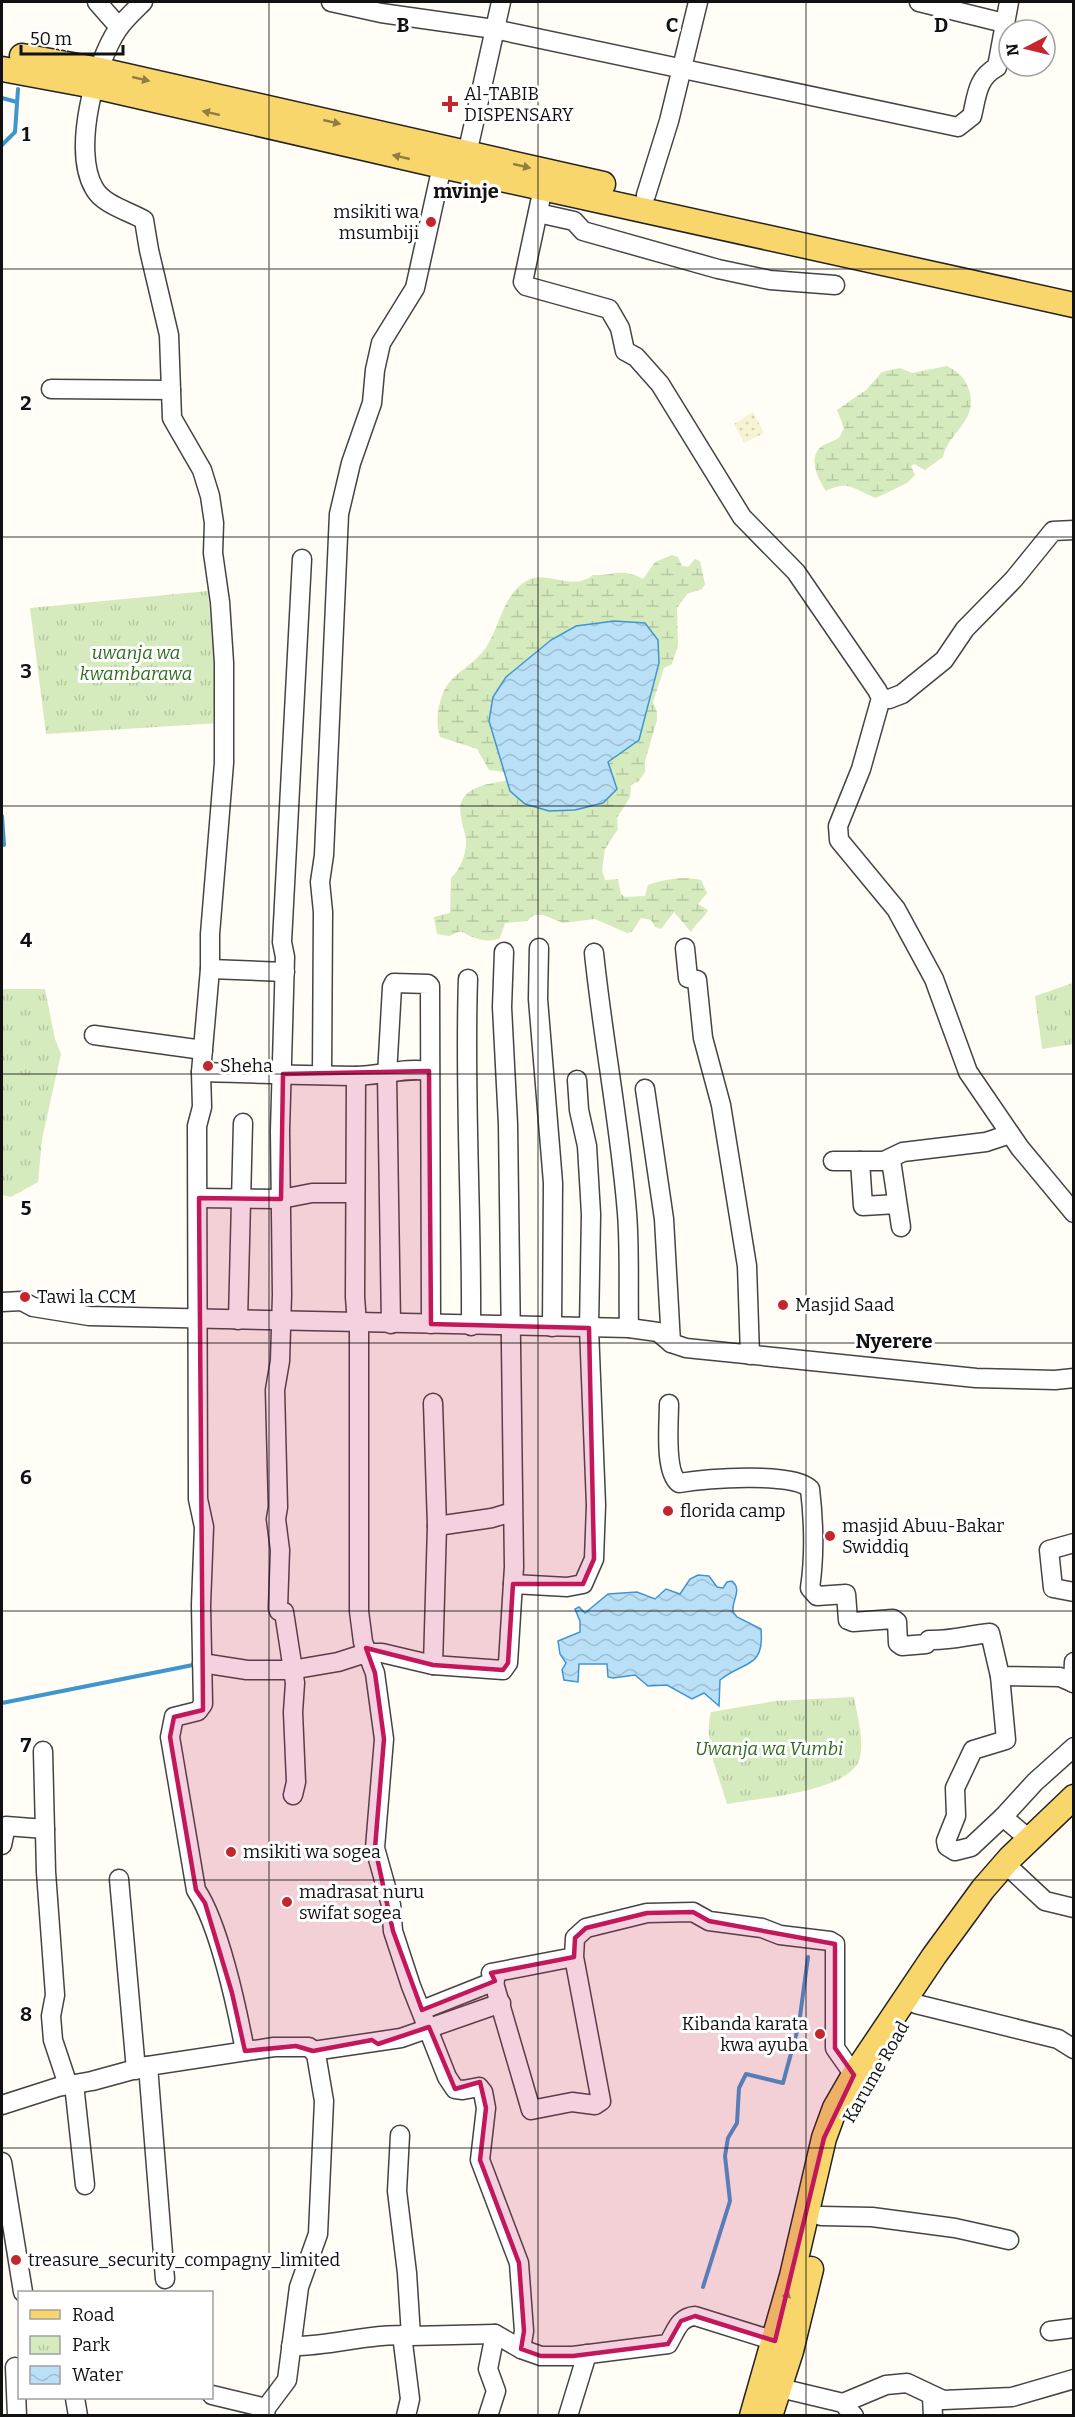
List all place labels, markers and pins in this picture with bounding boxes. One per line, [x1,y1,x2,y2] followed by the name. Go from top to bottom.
[464,83,574,126] place label: Al-TABIB DISPENSARY
[441,95,459,113] marker: Al-TABIB DISPENSARY
[333,201,419,244] place label: msikiti wa msumbiji
[424,215,438,229] marker: msikiti wa msumbiji
[220,1055,273,1077] place label: Sheha
[201,1059,215,1073] marker: Sheha
[37,1286,136,1308] place label: Tawi la CCM
[18,1290,32,1304] marker: Tawi la CCM
[795,1294,895,1316] place label: Masjid Saad
[776,1298,790,1312] marker: Masjid Saad
[680,1500,786,1522] place label: florida camp
[661,1504,675,1518] marker: florida camp
[842,1515,1004,1558] place label: masjid Abuu-Bakar Swiddiq
[823,1529,837,1543] marker: masjid Abuu-Bakar Swiddiq
[243,1841,381,1863] place label: msikiti wa sogea
[224,1845,238,1859] marker: msikiti wa sogea
[299,1881,424,1924] place label: madrasat nuru swifat sogea
[280,1895,294,1909] marker: madrasat nuru swifat sogea
[682,2013,808,2056] place label: Kibanda karata kwa ayuba
[813,2027,827,2041] marker: Kibanda karata kwa ayuba
[28,2249,341,2271] place label: treasure_security_compagny_limited
[9,2253,23,2267] marker: treasure_security_compagny_limited

